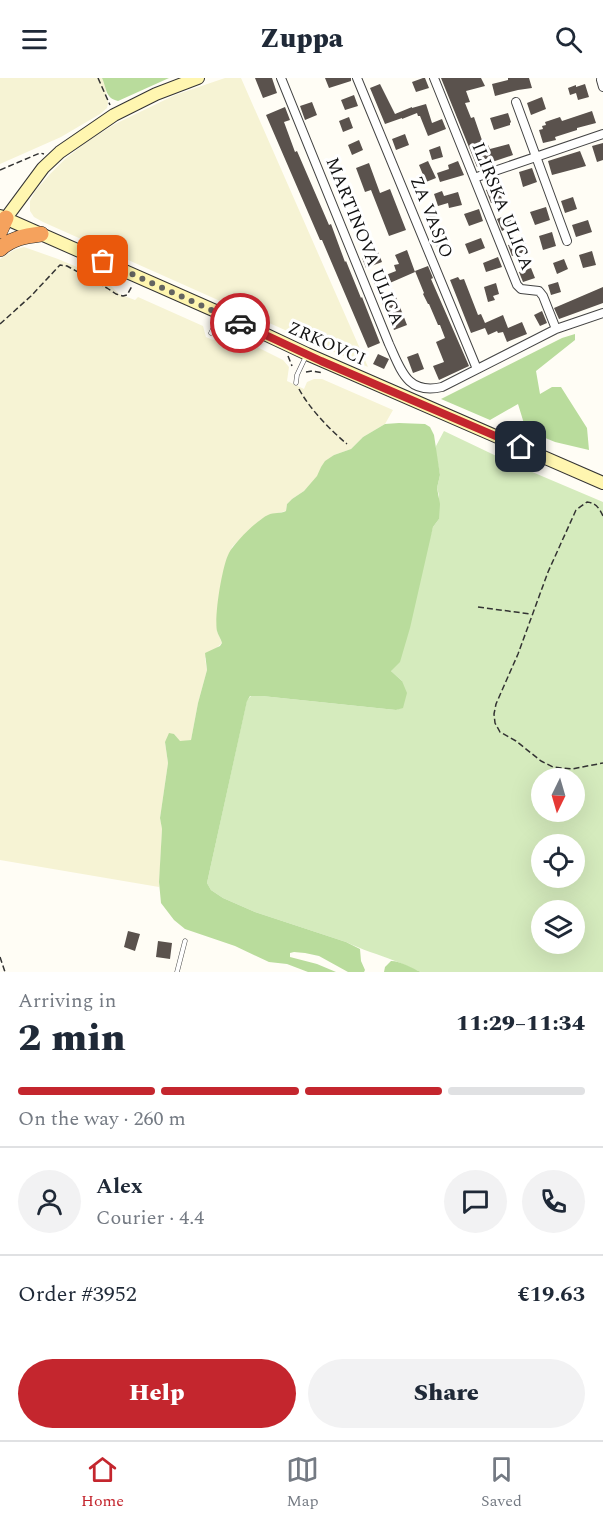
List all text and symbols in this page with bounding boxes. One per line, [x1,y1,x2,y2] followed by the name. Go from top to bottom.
[260,18,343,60] text: Zuppa
[18,23,51,56] icon: menu
[552,23,585,56] icon: search
[465,138,541,274] street label: ILIRSKA ULICA
[319,153,411,329] street label: MARTINOVA ULICA
[403,172,460,262] street label: ZA VASJO
[77,235,128,286] pin
[86,244,119,277] icon: bag
[210,293,270,353] courier
[224,307,257,340] icon: car
[284,314,370,373] street label: ZRKOVCI
[495,421,546,472] pin
[504,430,537,463] icon: home
[531,768,585,822] north arrow
[531,768,585,954] map controls
[531,834,585,888] button: locate
[531,900,585,954] button: layers
[18,986,116,1016] text: Arriving in
[456,1007,585,1040] text: 11:29–11:34
[18,1009,126,1068] text: 2 min
[18,1104,186,1134] text: On the way · 260 m
[18,1170,81,1233] button: person
[96,1170,143,1203] text: Alex
[444,1170,507,1233] button: chat
[522,1170,585,1233] button: phone
[96,1203,204,1233] text: Courier · 4.4
[18,1278,137,1311] text: Order #3952
[517,1278,585,1311] text: €19.63
[18,1359,296,1428] button: Help
[308,1359,585,1428] button: Share
[81,1453,124,1513] tab: Home
[286,1453,319,1513] tab: Map
[481,1453,522,1513] tab: Saved

